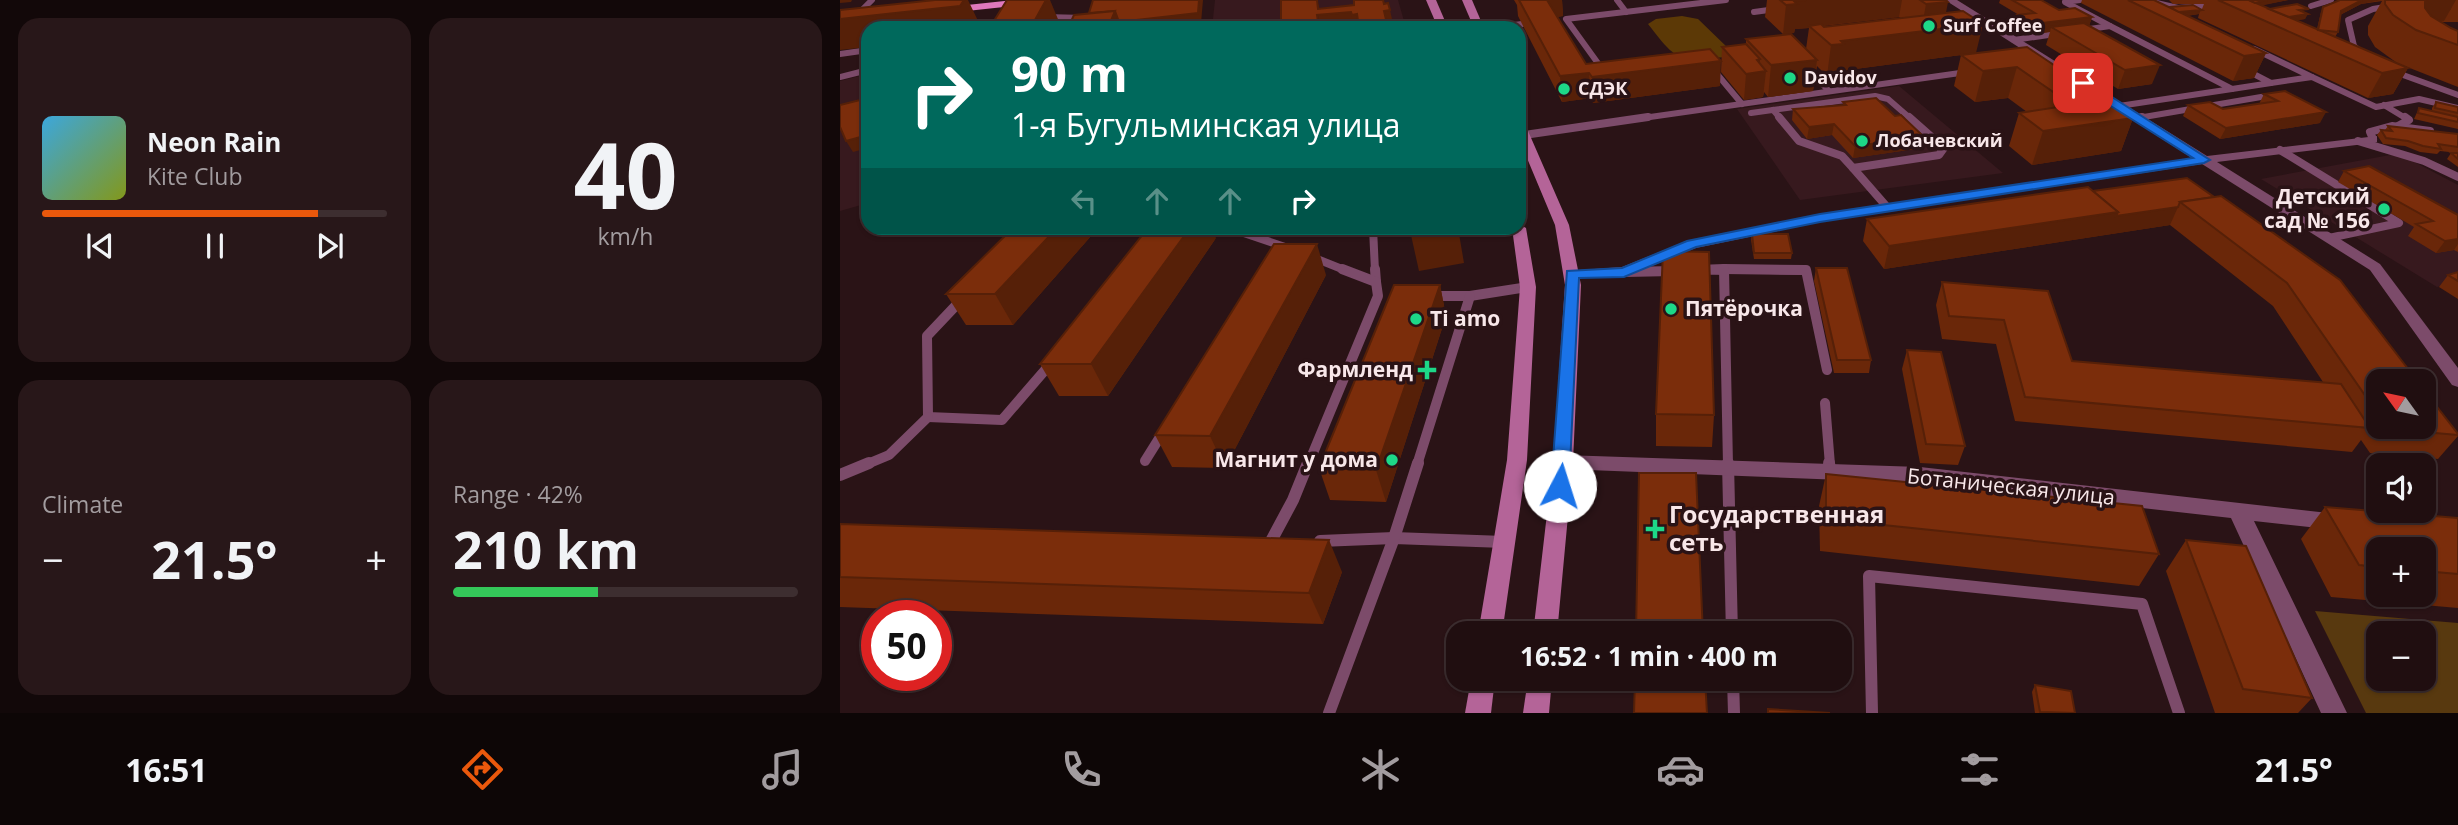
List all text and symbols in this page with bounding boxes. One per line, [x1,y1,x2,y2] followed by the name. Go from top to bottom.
[1943,13,2042,37] place label: Surf Coffee
[1921,18,1937,34] marker: Surf Coffee
[1011,40,1128,106] text: 90 m
[896,49,987,140] icon: right
[2053,53,2113,113] pin
[2064,64,2102,102] icon: arrive
[1804,65,1877,89] place label: Davidov
[1782,70,1798,86] marker: Davidov
[1578,76,1628,100] place label: СДЭК
[1556,81,1572,97] marker: СДЭК
[1011,103,1400,146] text: 1-я Бугульминская улица
[573,112,678,236] text: 40
[147,124,281,160] text: Neon Rain
[1876,128,2003,152] place label: Лобачевский
[1854,133,1870,149] marker: Лобачевский
[147,160,242,192] text: Kite Club
[1065,182,1103,220] icon: left
[1138,182,1176,220] icon: ahead
[1211,182,1249,220] icon: ahead
[1284,182,1322,220] icon: right
[2264,182,2370,234] place label: Детский сад № 156
[2376,201,2392,217] marker: Детский сад № 156
[598,220,653,252] text: km/h
[81,227,119,265] icon: previous
[196,227,234,265] icon: pause
[311,227,349,265] icon: next
[1685,294,1803,322] place label: Пятёрочка
[1663,301,1679,317] marker: Пятёрочка
[1430,304,1500,332] place label: Ti amo
[1408,311,1424,327] marker: Ti amo
[1297,355,1413,383] place label: Фармленд
[1419,362,1435,378] marker: Фармленд
[2366,369,2436,439] north arrow
[2366,369,2436,691] map controls
[1215,445,1378,473] place label: Магнит у дома
[1523,449,1597,523] position arrow
[1384,452,1400,468] marker: Магнит у дома
[2366,453,2436,523] button: sound
[1906,461,2116,511] street label: Ботаническая улица
[453,478,583,510] text: Range · 42%
[42,488,123,520] text: Climate
[1669,497,1884,558] place label: Государственная сеть
[453,513,639,584] text: 210 km
[1647,521,1663,537] marker: Государственная сеть
[151,523,278,594] text: 21.5°
[42,533,64,585] text: −
[365,533,387,585] text: +
[2366,537,2436,607] button: +
[861,600,952,691] speed limit sign: 50
[2366,621,2436,691] button: −
[1520,638,1778,674] text: 16:52 · 1 min · 400 m
[458,745,507,794] icon: directions
[758,745,807,794] icon: music
[1057,745,1106,794] icon: phone
[1356,745,1405,794] icon: climate
[1656,745,1705,794] icon: car
[1955,745,2004,794] icon: filters
[125,748,208,791] text: 16:51
[2255,748,2333,791] text: 21.5°

